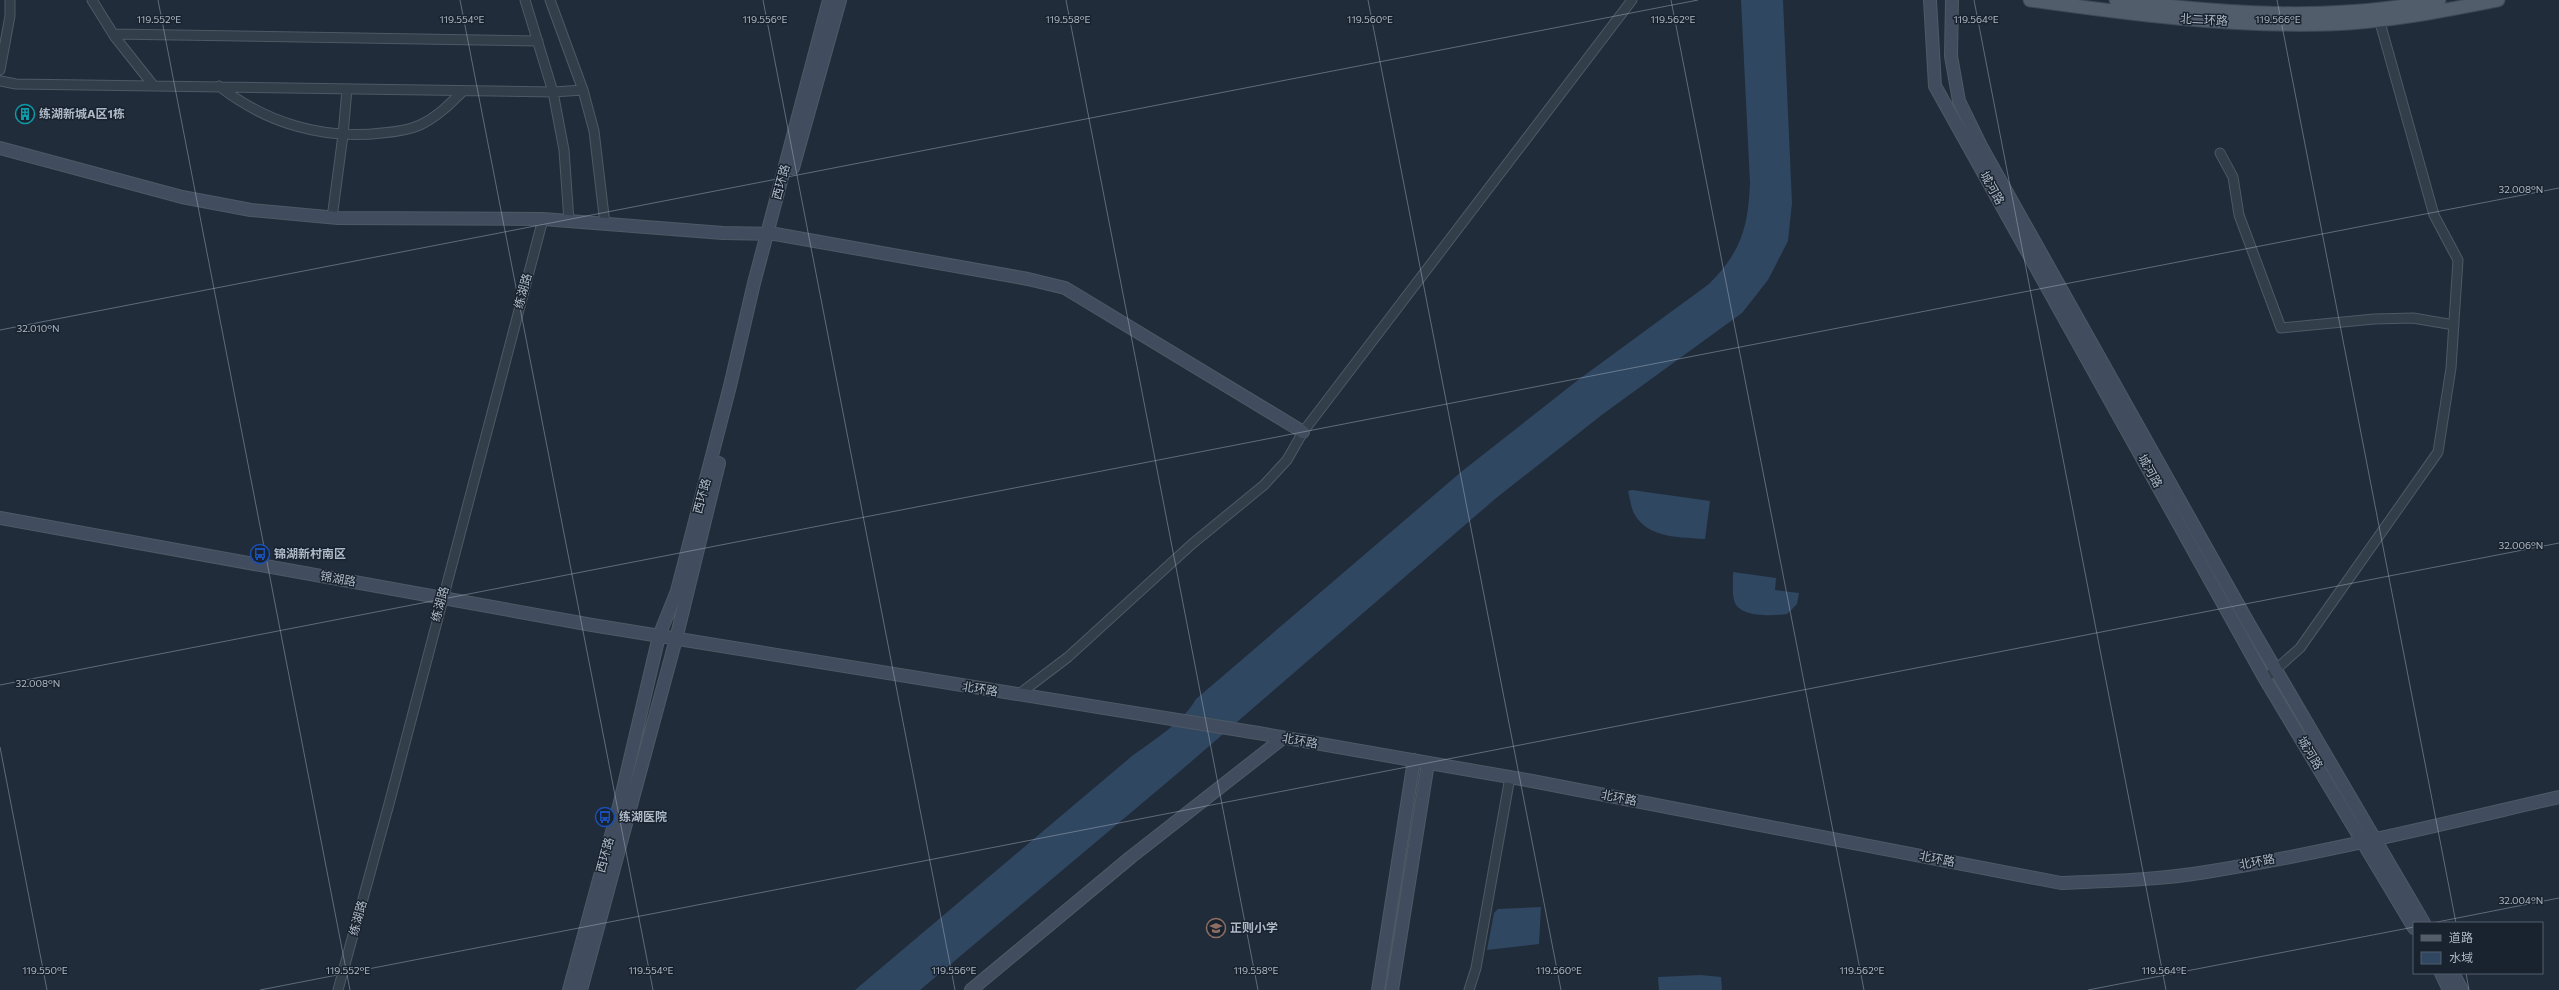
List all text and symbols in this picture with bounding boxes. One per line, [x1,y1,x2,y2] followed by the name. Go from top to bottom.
[2180,11,2228,27] street label: 北二环路
[137,13,181,25] text: 119.552°E
[440,13,485,25] text: 119.554°E
[743,13,788,25] text: 119.556°E
[1046,13,1091,25] text: 119.558°E
[1347,13,1393,25] text: 119.560°E
[1651,13,1695,25] text: 119.562°E
[1953,13,1999,25] text: 119.564°E
[2255,13,2301,25] text: 119.566°E
[14,103,36,125] building icon: 练湖新城A区1栋
[39,106,125,120] place label: 练湖新城A区1栋
[769,163,791,201] street label: 西环路
[1978,168,2008,207] street label: 城河路
[2499,183,2543,195] text: 32.008°N
[511,272,533,310] street label: 练湖路
[17,322,59,334] text: 32.010°N
[2136,451,2166,490] street label: 城河路
[690,477,712,515] street label: 西环路
[2499,539,2543,551] text: 32.006°N
[249,543,271,565] bus stop icon: 锦湖新村南区
[274,546,346,560] place label: 锦湖新村南区
[319,568,357,588] street label: 锦湖路
[428,585,450,623] street label: 练湖路
[16,677,60,689] text: 32.008°N
[961,678,999,698] street label: 北环路
[1281,730,1319,750] street label: 北环路
[2296,733,2326,772] street label: 城河路
[1600,787,1638,807] street label: 北环路
[594,806,616,828] bus stop icon: 练湖医院
[619,809,667,823] place label: 练湖医院
[593,836,615,874] street label: 西环路
[1918,848,1956,868] street label: 北环路
[2238,851,2276,871] street label: 北环路
[2499,894,2543,906] text: 32.004°N
[346,899,368,937] street label: 练湖路
[1205,917,1227,939] school or university icon: 正则小学
[1230,920,1278,934] place label: 正则小学
[2413,922,2543,974] legend
[2449,930,2473,944] text: 道路
[2449,950,2473,964] text: 水域
[22,964,68,976] text: 119.550°E
[326,964,370,976] text: 119.552°E
[629,964,674,976] text: 119.554°E
[932,964,977,976] text: 119.556°E
[1234,964,1279,976] text: 119.558°E
[1536,964,1582,976] text: 119.560°E
[1840,964,1884,976] text: 119.562°E
[2141,964,2187,976] text: 119.564°E

